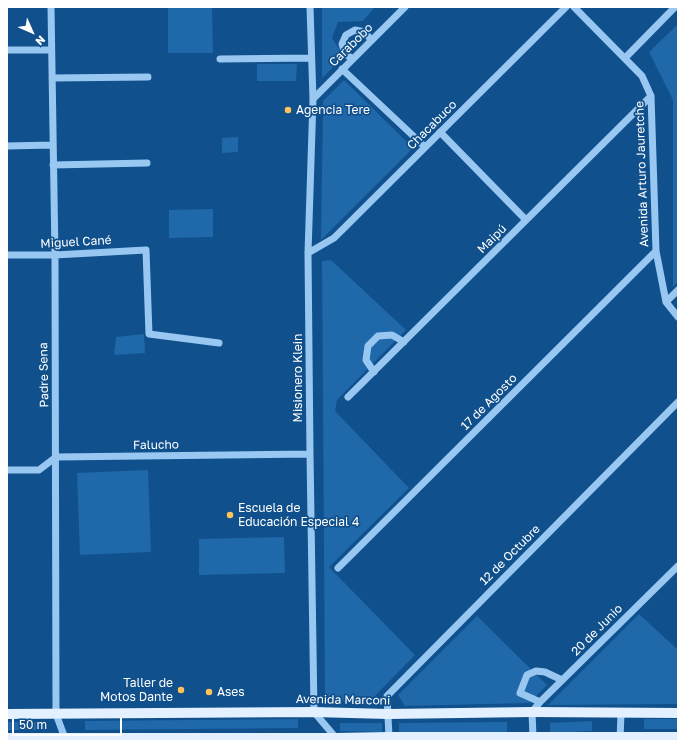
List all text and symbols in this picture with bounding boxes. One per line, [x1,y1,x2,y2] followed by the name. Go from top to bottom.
[12,12,52,52] north arrow
[326,20,376,70] street label: Carabobo
[33,33,48,48] text: N
[404,97,460,153] street label: Chacabuco
[632,101,652,247] street label: Avenida Arturo Jauretche
[296,103,370,117] place label: Agencia Tere
[283,105,293,115] marker: Agencia Tere
[475,222,509,256] street label: Maipú
[40,233,112,251] street label: Miguel Cané
[291,334,305,422] street label: Misionero Klein
[36,342,52,408] street label: Padre Sena
[458,371,520,433] street label: 17 de Agosto
[133,437,179,453] street label: Falucho
[238,501,359,529] place label: Escuela de Educación Especial 4
[225,510,235,520] marker: Escuela de Educación Especial 4
[477,522,543,588] street label: 12 de Octubre
[568,601,626,659] street label: 20 de Junio
[100,676,173,704] place label: Taller de Motos Dante
[176,685,186,695] marker: Taller de Motos Dante
[217,685,245,699] place label: Ases
[204,687,214,697] marker: Ases
[296,692,390,708] street label: Avenida Marconi
[14,710,124,736] scale bar
[19,717,47,732] text: 50 m

